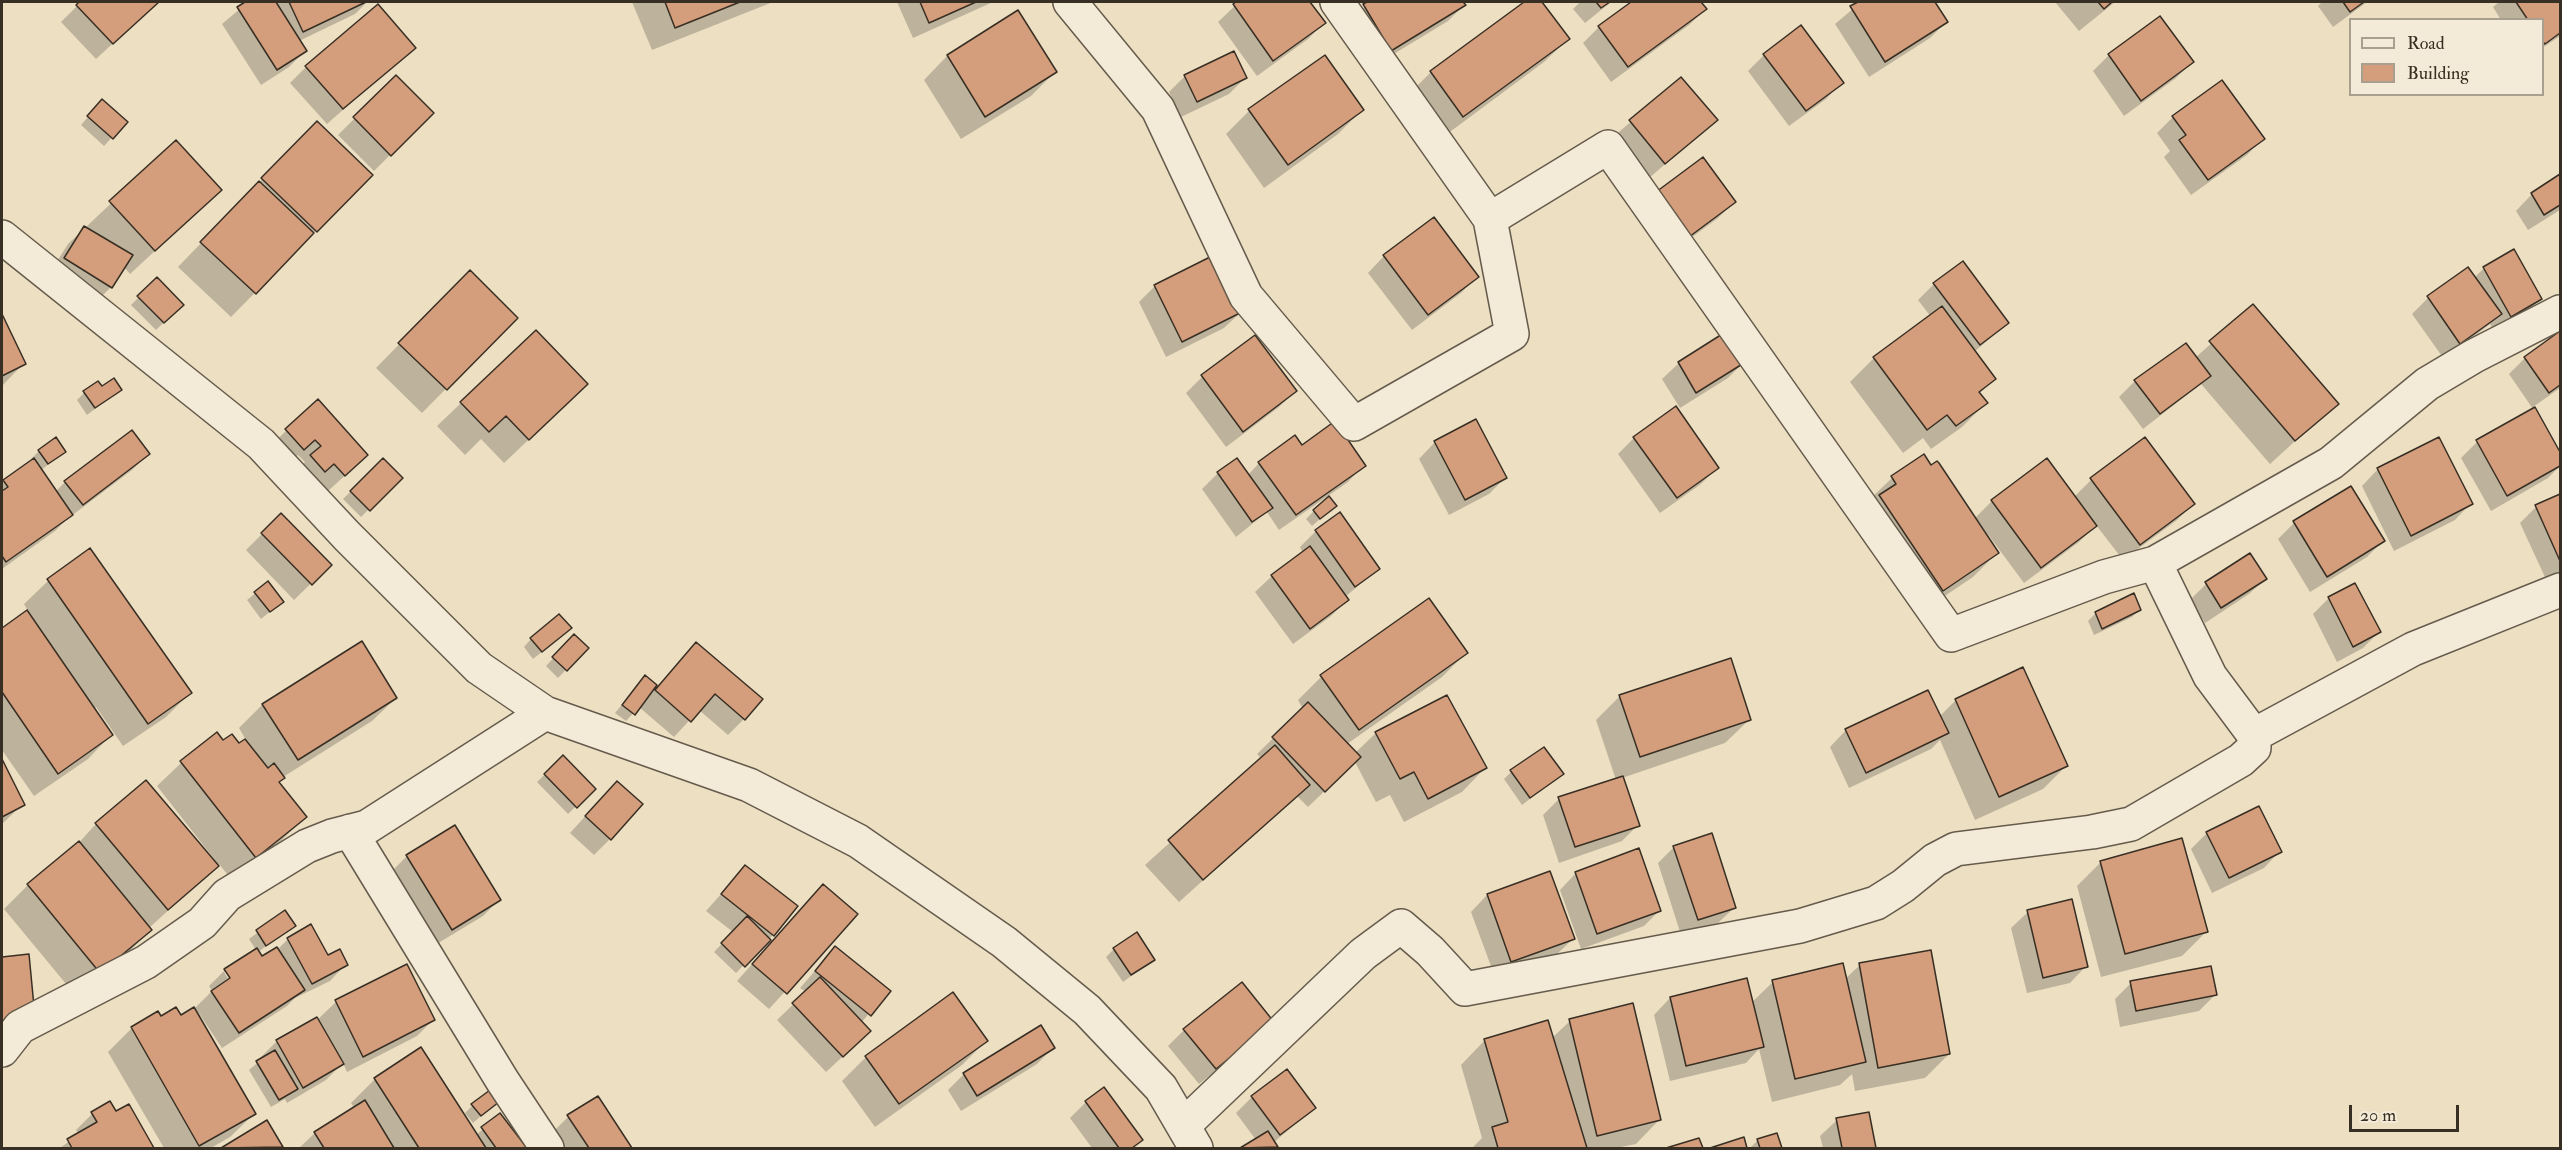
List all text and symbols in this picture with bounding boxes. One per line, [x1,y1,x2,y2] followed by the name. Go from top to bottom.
[2349,18,2544,96] legend
[2407,32,2445,55] text: Road
[2407,62,2469,85] text: Building
[2352,1093,2462,1131] scale bar
[2360,1104,2396,1127] text: 20 m

